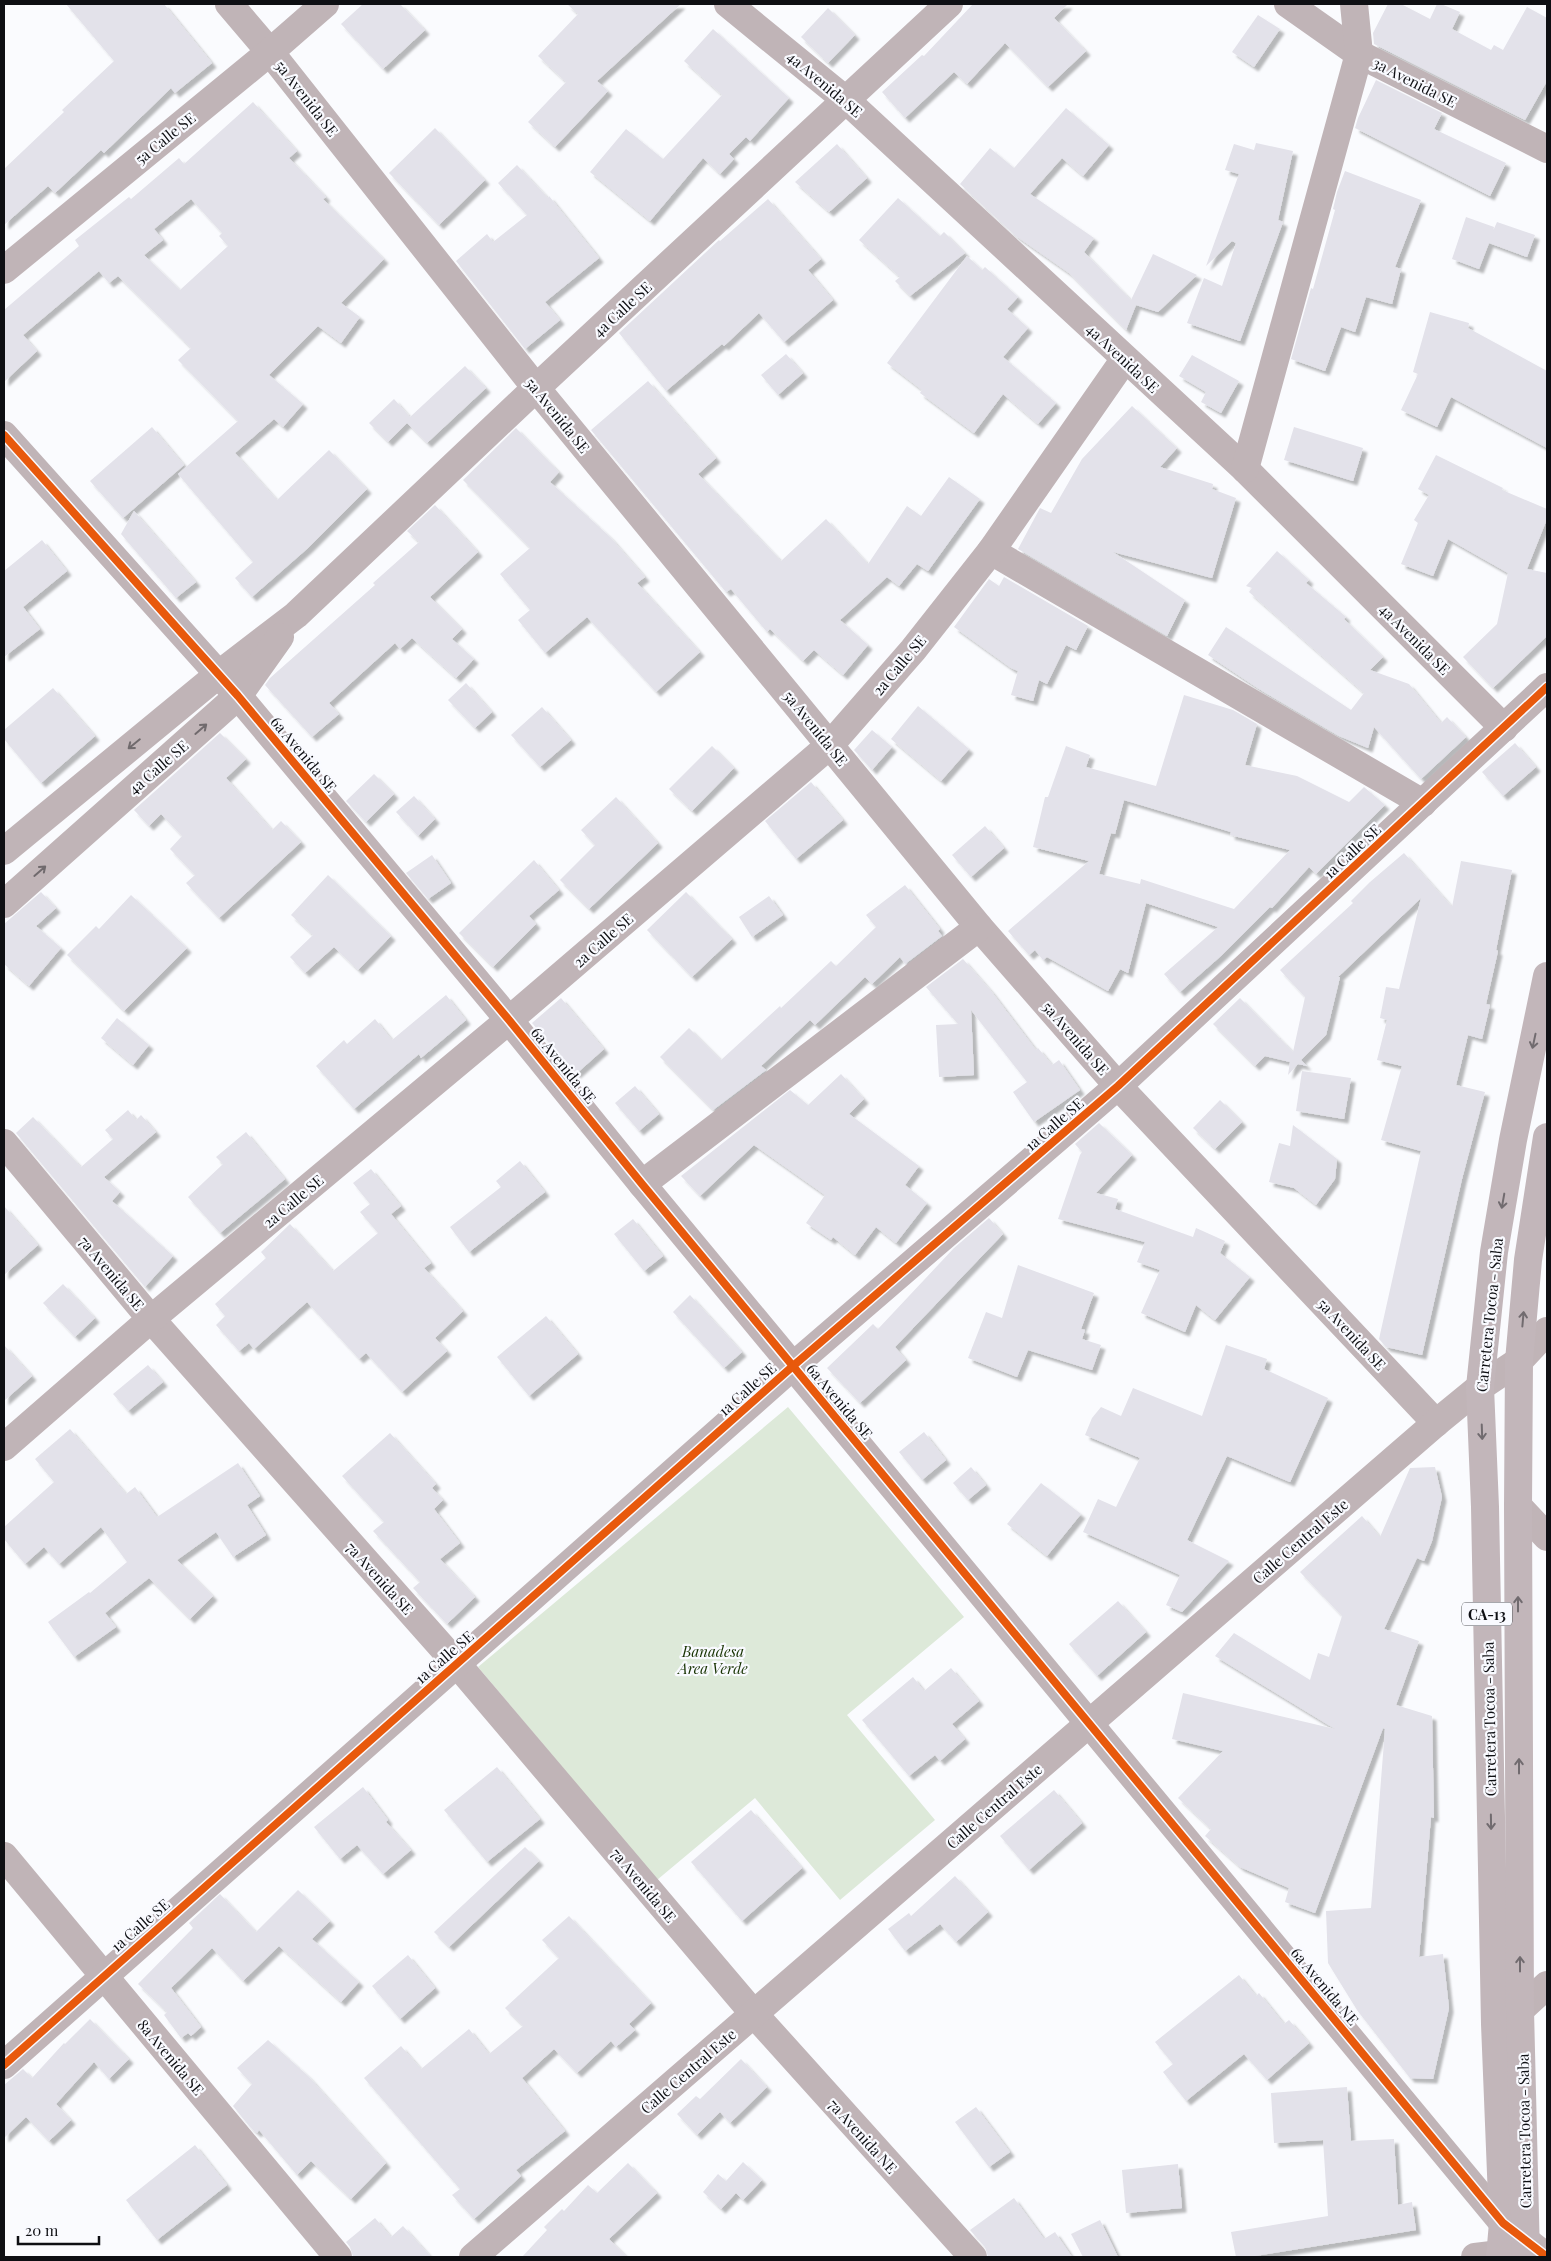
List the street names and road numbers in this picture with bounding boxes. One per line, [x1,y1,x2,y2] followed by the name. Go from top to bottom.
[783,47,867,121] street label: 4a Avenida SE
[1370,52,1460,112] street label: 3a Avenida SE
[271,56,343,140] street label: 5a Avenida SE
[131,108,199,168] street label: 5a Calle SE
[588,277,656,341] street label: 4a Calle SE
[1082,319,1164,397] street label: 4a Avenida SE
[521,373,595,457] street label: 5a Avenida SE
[1375,599,1455,679] street label: 4a Avenida SE
[868,631,930,699] street label: 2a Calle SE
[779,686,853,770] street label: 5a Avenida SE
[267,712,341,796] street label: 6a Avenida SE
[124,735,192,799] street label: 4a Calle SE
[1319,819,1385,883] street label: 1a Calle SE
[569,909,637,971] street label: 2a Calle SE
[1038,997,1114,1079] street label: 5a Avenida SE
[527,1023,601,1107] street label: 6a Avenida SE
[1021,1093,1087,1155] street label: 1a Calle SE
[259,1170,327,1232] street label: 2a Calle SE
[75,1232,149,1314] street label: 7a Avenida SE
[1471,1236,1507,1393] street label: Carretera Tocoa - Saba
[1314,1294,1390,1374] street label: 5a Avenida SE
[714,1358,780,1420] street label: 1a Calle SE
[803,1359,877,1443] street label: 6a Avenida SE
[1248,1494,1352,1588] street label: Calle Central Este
[342,1537,418,1619] street label: 7a Avenida SE
[1462,1602,1512,1626] road number: CA-13
[411,1626,477,1688] street label: 1a Calle SE
[1478,1641,1500,1797] street label: Carretera Tocoa - Saba
[942,1759,1046,1853] street label: Calle Central Este
[607,1844,681,1926] street label: 7a Avenida SE
[107,1894,173,1956] street label: 1a Calle SE
[1287,1943,1363,2029] street label: 6a Avenida NE
[133,2015,209,2099] street label: 8a Avenida SE
[636,2024,740,2118] street label: Calle Central Este
[1513,2053,1535,2209] street label: Carretera Tocoa - Saba
[824,2095,902,2177] street label: 7a Avenida NE

